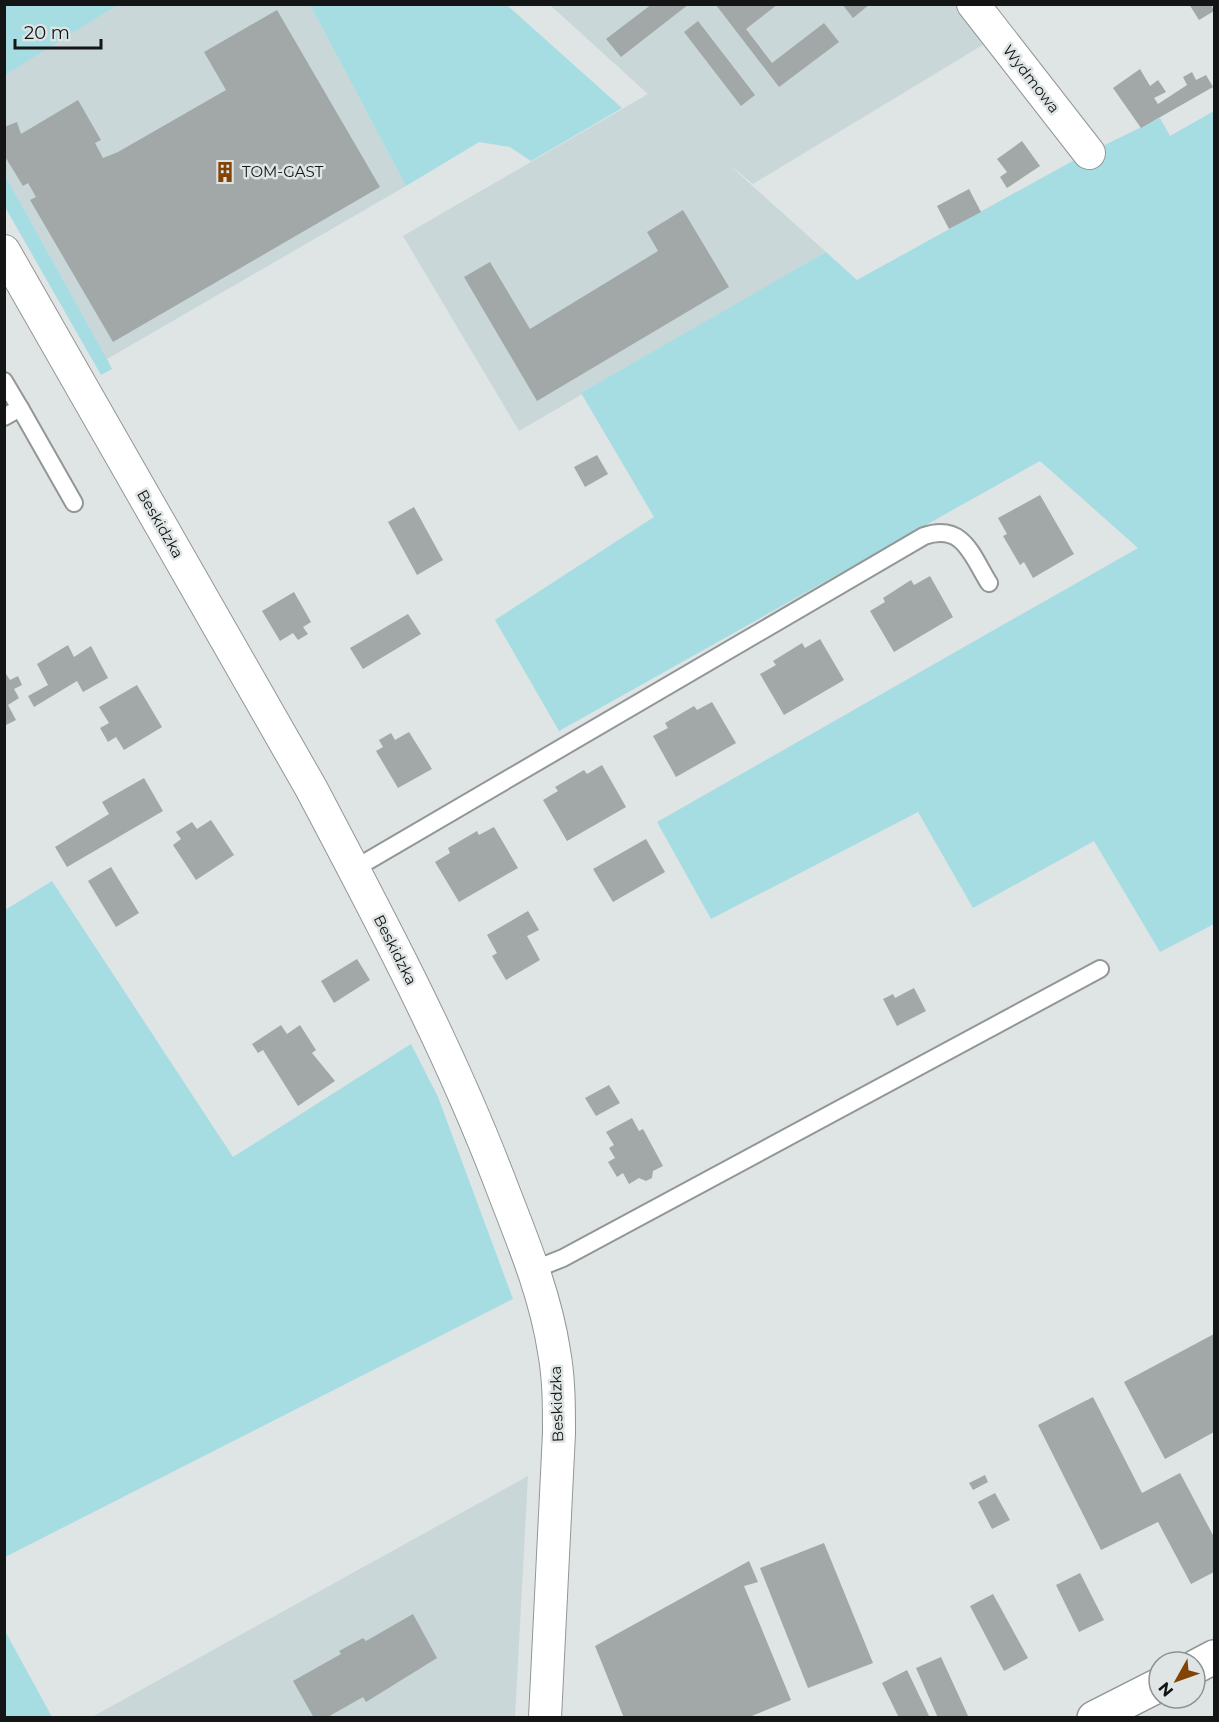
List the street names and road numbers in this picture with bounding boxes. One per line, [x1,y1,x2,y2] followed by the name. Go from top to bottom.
[999,41,1064,117] street label: Wydmowa
[133,486,188,561] street label: Beskidzka
[370,912,421,988] street label: Beskidzka
[546,1366,567,1442] street label: Beskidzka

